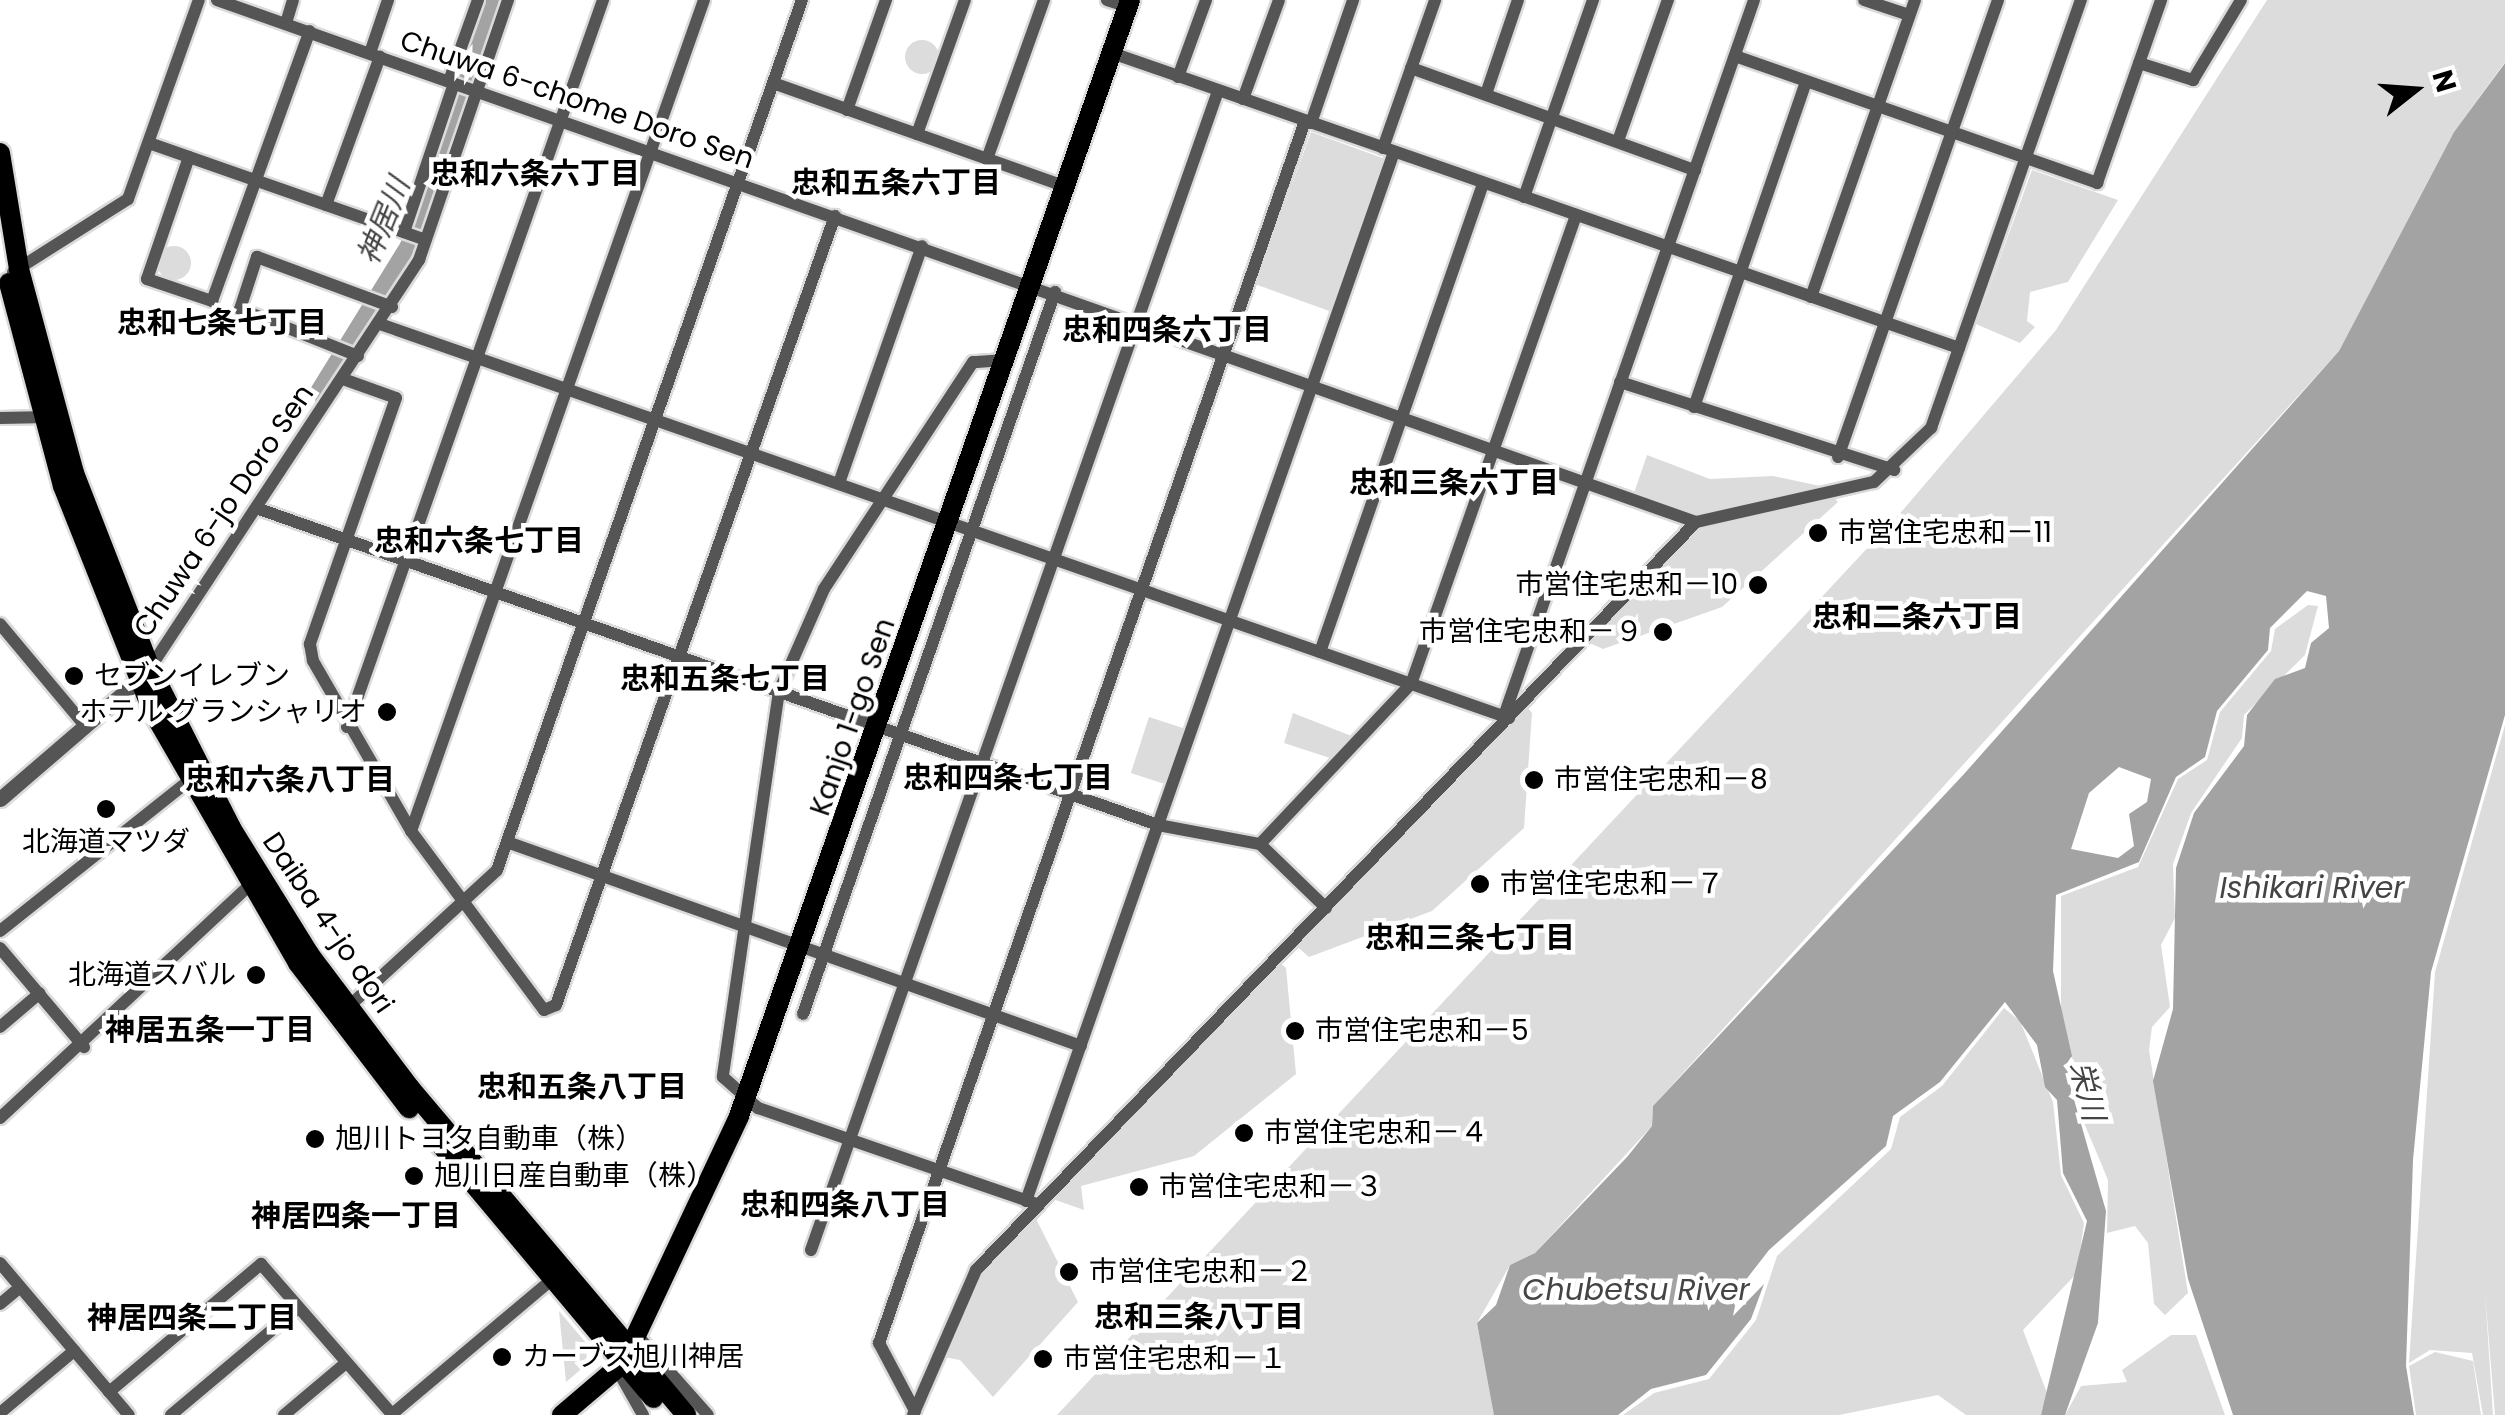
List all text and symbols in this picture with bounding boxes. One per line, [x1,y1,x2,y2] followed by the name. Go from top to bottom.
[396,24,758,176] street label: Chuwa 6-chome Doro Sen
[2365,40,2465,140] north arrow
[2422,65,2466,97] text: N
[430,156,640,192] district label: 忠和六条六丁目
[791,165,1001,201] district label: 忠和五条六丁目
[350,173,418,269] water label: 神居川
[117,305,327,341] district label: 忠和七条七丁目
[1062,312,1272,348] district label: 忠和四条六丁目
[127,378,321,644] street label: Chuwa 6-jo Doro Sen
[1349,465,1559,501] district label: 忠和三条六丁目
[1838,516,2052,550] place label: 市営住宅忠和－11
[1807,522,1829,544] marker: 市営住宅忠和－11
[374,523,584,559] district label: 忠和六条七丁目
[1515,568,1738,602] place label: 市営住宅忠和－10
[1747,574,1769,596] marker: 市営住宅忠和－10
[1812,599,2022,635] district label: 忠和二条六丁目
[804,614,902,820] street label: Kanjo 1-go Sen
[1419,615,1643,649] place label: 市営住宅忠和－９
[1652,621,1674,643] marker: 市営住宅忠和－９
[94,659,290,693] place label: セブンイレブン
[620,661,830,697] district label: 忠和五条七丁目
[63,665,85,687] marker: セブンイレブン
[80,695,367,729] place label: ホテル グランシャリオ
[376,701,398,723] marker: ホテル グランシャリオ
[903,760,1113,796] district label: 忠和四条七丁目
[185,762,395,798] district label: 忠和六条八丁目
[1554,763,1768,797] place label: 市営住宅忠和－8
[1523,769,1545,791] marker: 市営住宅忠和－8
[95,798,117,820] marker: 北海道マツダ
[22,825,190,859] place label: 北海道マツダ
[255,826,401,1020] street label: Daiba 4-jo dori
[1500,867,1724,901] place label: 市営住宅忠和－７
[2219,870,2405,906] water label: Ishikari River
[1469,873,1491,895] marker: 市営住宅忠和－７
[1365,920,1575,956] district label: 忠和三条七丁目
[68,958,236,992] place label: 北海道スバル
[245,964,267,986] marker: 北海道スバル
[105,1012,315,1048] district label: 神居五条一丁目
[1315,1014,1529,1048] place label: 市営住宅忠和－5
[1284,1020,1306,1042] marker: 市営住宅忠和－5
[2062,1058,2112,1124] water label: 栄川
[477,1069,687,1105] district label: 忠和五条八丁目
[1264,1116,1488,1150] place label: 市営住宅忠和－４
[335,1122,643,1156] place label: 旭川トヨタ自動車（株）
[1233,1122,1255,1144] marker: 市営住宅忠和－４
[304,1128,326,1150] marker: 旭川トヨタ自動車（株）
[434,1159,714,1193] place label: 旭川日産自動車（株）
[403,1165,425,1187] marker: 旭川日産自動車（株）
[1159,1170,1383,1204] place label: 市営住宅忠和－３
[1128,1176,1150,1198] marker: 市営住宅忠和－３
[740,1187,950,1223] district label: 忠和四条八丁目
[251,1198,461,1234] district label: 神居四条一丁目
[1089,1255,1313,1289] place label: 市営住宅忠和－２
[1058,1261,1080,1283] marker: 市営住宅忠和－２
[1522,1272,1750,1308] water label: Chubetsu River
[1094,1299,1304,1335] district label: 忠和三条八丁目
[87,1300,297,1336] district label: 神居四条二丁目
[522,1340,746,1374] place label: カーブス旭川神居
[1063,1342,1287,1376] place label: 市営住宅忠和－１
[491,1346,513,1368] marker: カーブス旭川神居
[1032,1348,1054,1370] marker: 市営住宅忠和－１

